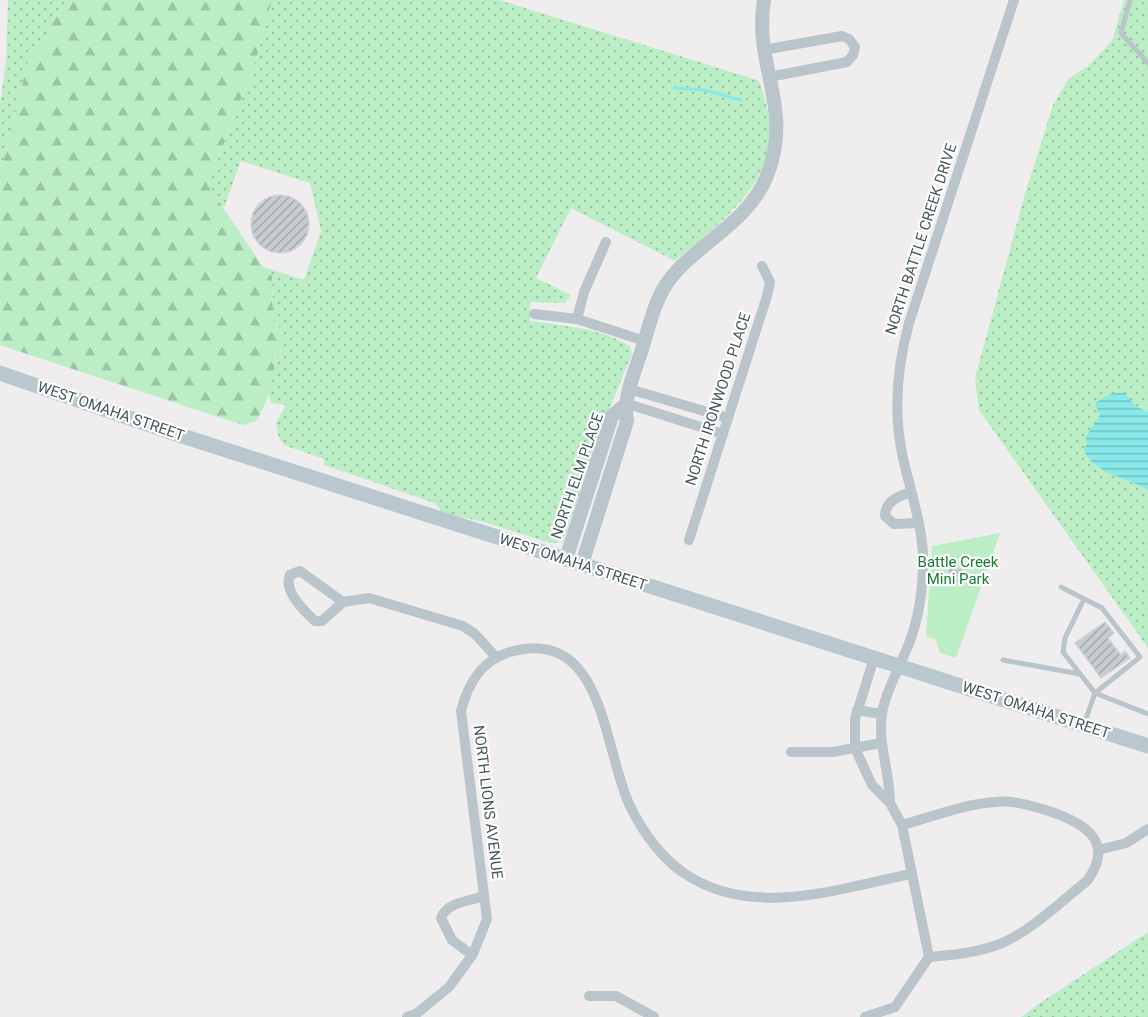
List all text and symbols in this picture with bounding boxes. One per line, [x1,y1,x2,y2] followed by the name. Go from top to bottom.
[882,141,961,337] street label: NORTH BATTLE CREEK DRIVE
[682,310,755,488] street label: NORTH IRONWOOD PLACE
[35,377,187,445] street label: WEST OMAHA STREET
[547,410,607,541] street label: NORTH ELM PLACE
[497,530,649,594] street label: WEST OMAHA STREET
[918,553,999,588] park label: Battle Creek Mini Park
[960,678,1112,742] street label: WEST OMAHA STREET
[470,724,506,880] street label: NORTH LIONS AVENUE

